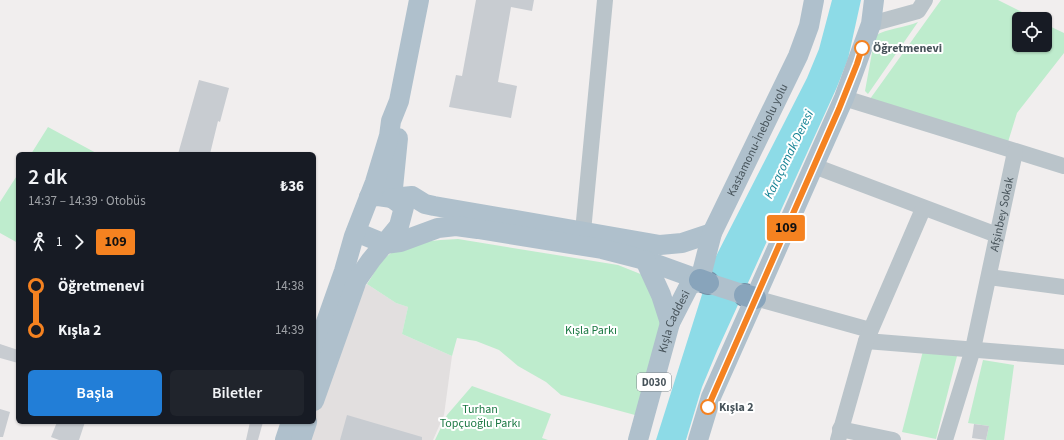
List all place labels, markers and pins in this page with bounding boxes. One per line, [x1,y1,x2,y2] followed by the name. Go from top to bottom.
[854,40,870,56] marker: Öğretmenevi
[873,40,942,57] place label: Öğretmenevi
[700,399,716,415] marker: Kışla 2
[719,399,754,416] place label: Kışla 2

